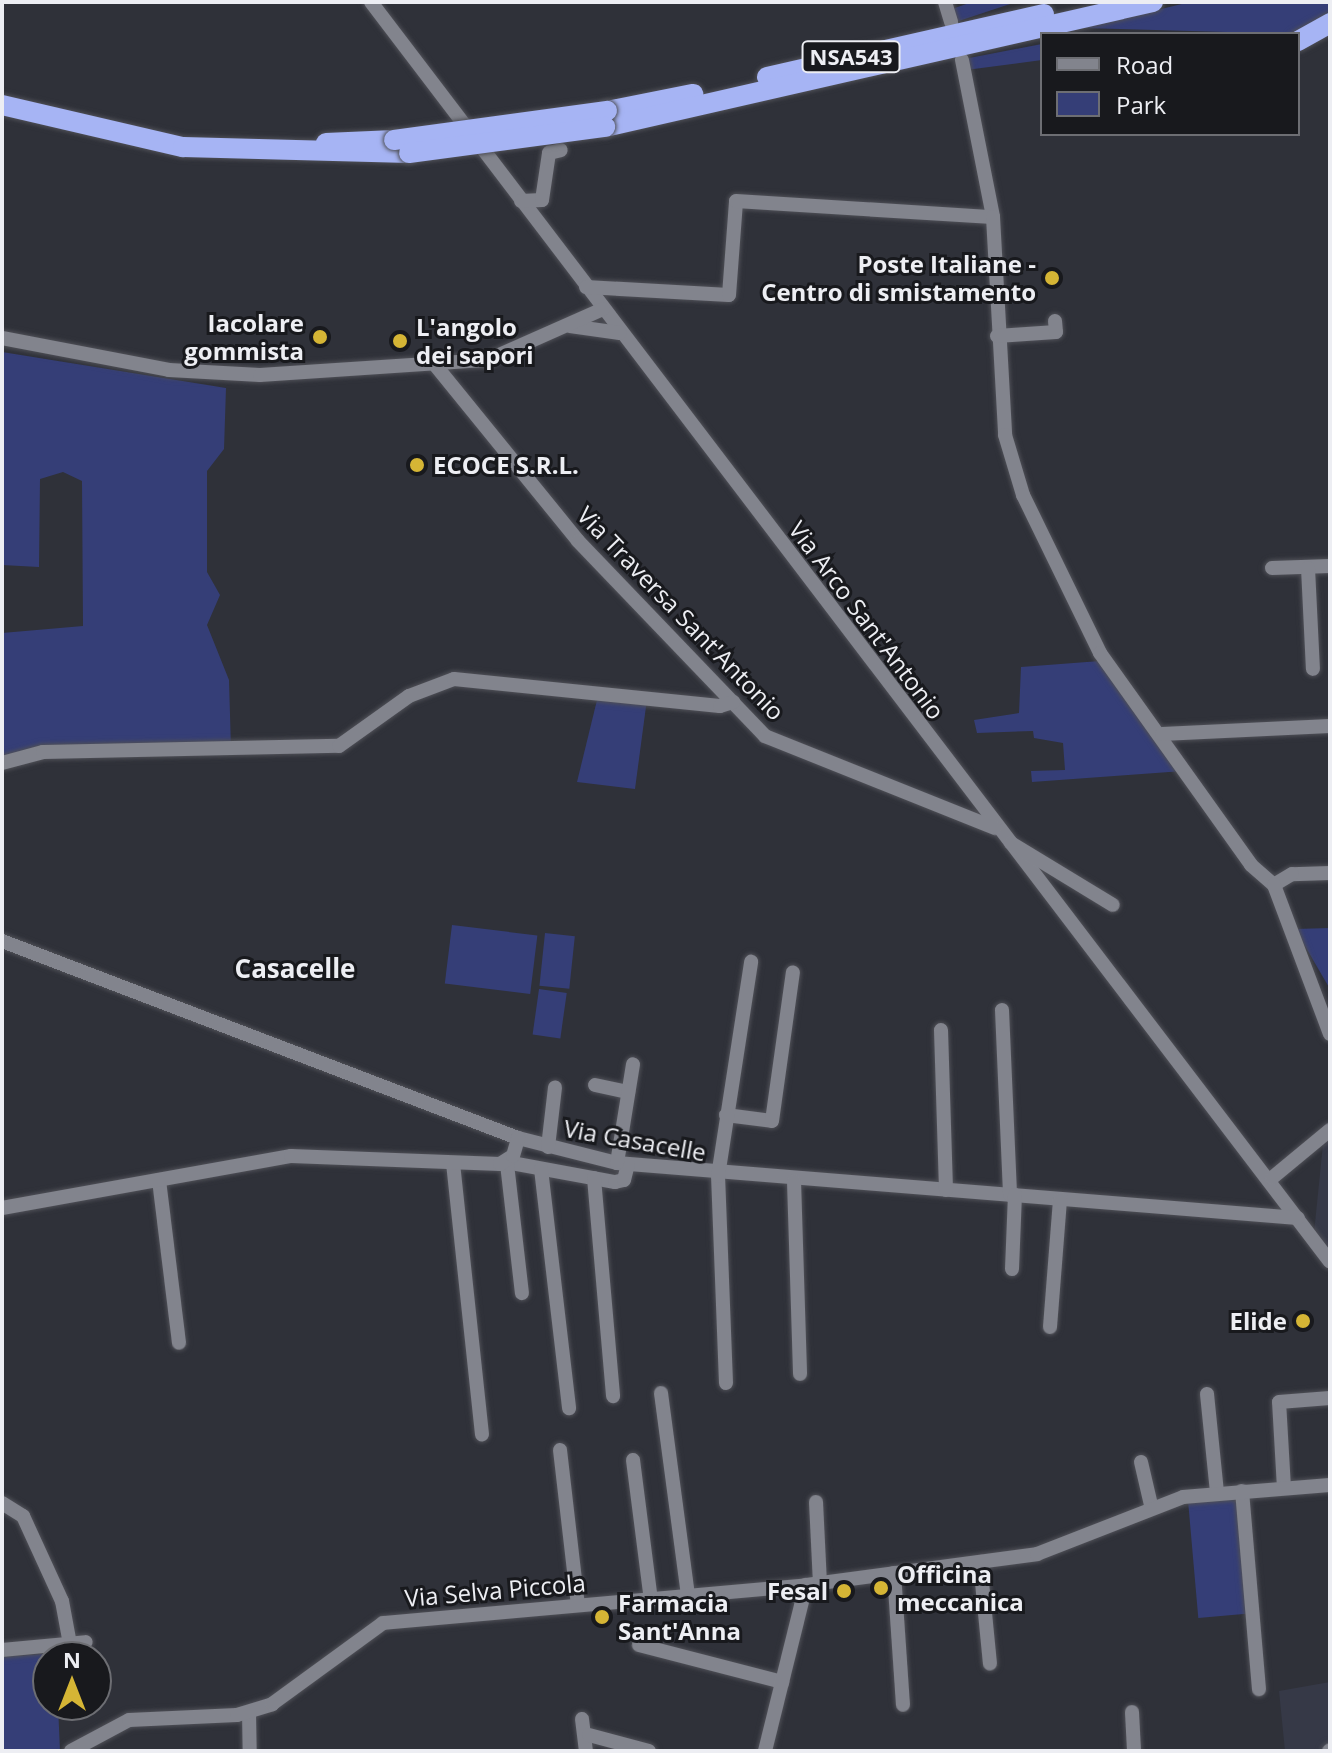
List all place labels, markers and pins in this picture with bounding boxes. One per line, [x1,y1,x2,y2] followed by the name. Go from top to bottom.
[761,250,1036,306] place label: Poste Italiane - Centro di smistamento
[1043,269,1061,287] marker: Poste Italiane - Centro di smistamento
[184,309,304,365] place label: Iacolare gommista
[416,313,534,369] place label: L'angolo dei sapori
[311,328,329,346] marker: Iacolare gommista
[391,332,409,350] marker: L'angolo dei sapori
[433,451,579,479] place label: ECOCE S.R.L.
[408,456,426,474] marker: ECOCE S.R.L.
[1230,1307,1287,1335] place label: Elide
[1294,1312,1312,1330] marker: Elide
[897,1560,1024,1616] place label: Officina meccanica
[767,1577,828,1605] place label: Fesal
[872,1579,890,1597] marker: Officina meccanica
[835,1582,853,1600] marker: Fesal
[618,1589,741,1645] place label: Farmacia Sant'Anna
[593,1608,611,1626] marker: Farmacia Sant'Anna

